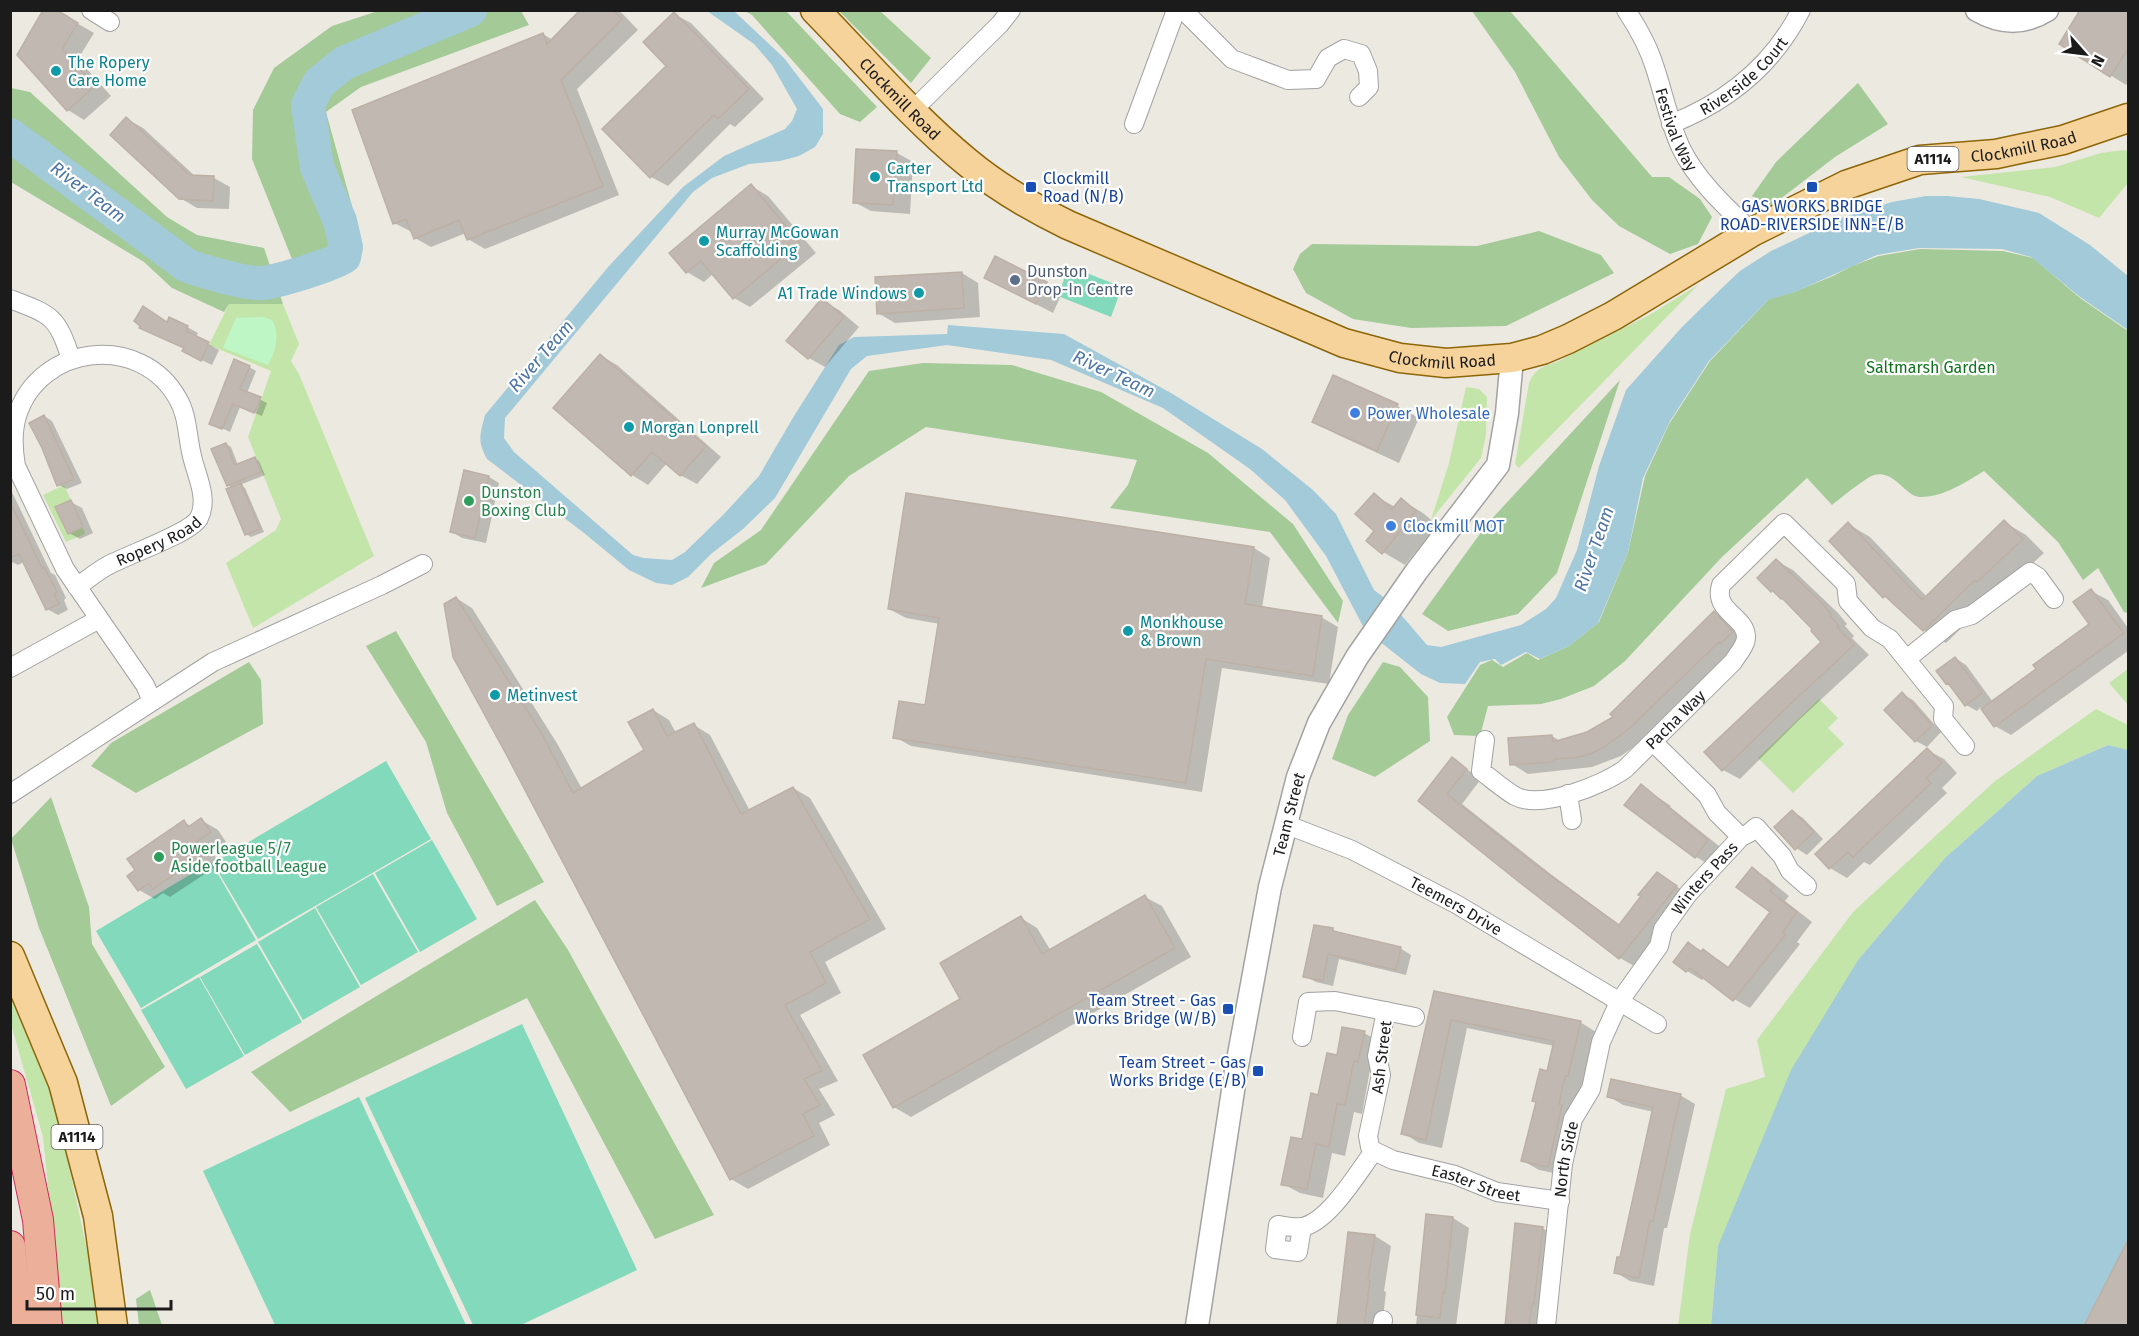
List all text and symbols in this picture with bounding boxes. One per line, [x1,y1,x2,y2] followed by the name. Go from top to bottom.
[2055,24,2115,84] north arrow
[1696,33,1792,119] street label: Riverside Court
[2087,52,2109,70] text: N
[68,53,150,90] place label: The Ropery Care Home
[855,54,944,144] street label: Clockmill Road
[49,64,63,78] marker: The Ropery Care Home
[1651,86,1701,175] street label: Festival Way
[1970,127,2079,166] street label: Clockmill Road
[1908,147,1958,171] road number: A1114
[46,157,130,227] water label: River Team
[887,159,984,196] place label: Carter Transport Ltd
[1043,169,1123,206] place label: Clockmill Road (N/B)
[868,170,882,184] marker: Carter Transport Ltd
[1024,180,1038,194] marker: Clockmill Road (N/B)
[1805,180,1819,194] marker: GAS WORKS BRIDGE ROAD-RIVERSIDE INN-E/B
[1720,197,1904,234] place label: GAS WORKS BRIDGE ROAD-RIVERSIDE INN-E/B
[716,223,839,260] place label: Murray McGowan Scaffolding
[697,234,711,248] marker: Murray McGowan Scaffolding
[1027,262,1134,299] place label: Dunston Drop-In Centre
[1008,273,1022,287] marker: Dunston Drop-In Centre
[778,284,907,303] place label: A1 Trade Windows
[912,286,926,300] marker: A1 Trade Windows
[504,315,578,397] water label: River Team
[1069,345,1159,403] water label: River Team
[1387,346,1497,373] street label: Clockmill Road
[1866,358,1996,377] park label: Saltmarsh Garden
[1367,404,1490,423] place label: Power Wholesale
[1348,406,1362,420] marker: Power Wholesale
[641,418,759,437] place label: Morgan Lonprell
[622,420,636,434] marker: Morgan Lonprell
[481,483,566,520] place label: Dunston Boxing Club
[462,494,476,508] marker: Dunston Boxing Club
[1569,504,1619,594] water label: River Team
[113,513,206,570] street label: Ropery Road
[1403,517,1505,536] place label: Clockmill MOT
[1384,519,1398,533] marker: Clockmill MOT
[1140,613,1224,650] place label: Monkhouse & Brown
[1121,624,1135,638] marker: Monkhouse & Brown
[507,686,578,705] place label: Metinvest
[1642,686,1709,753] street label: Pacha Way
[488,688,502,702] marker: Metinvest
[1269,769,1309,859] street label: Team Street
[1668,838,1742,918] street label: Winters Pass
[171,839,327,876] place label: Powerleague 5/7 Aside football League
[152,850,166,864] marker: Powerleague 5/7 Aside football League
[1407,873,1505,939] street label: Teemers Drive
[1075,991,1216,1028] place label: Team Street - Gas Works Bridge (W/B)
[1221,1002,1235,1016] marker: Team Street - Gas Works Bridge (W/B)
[1368,1019,1395,1095] street label: Ash Street
[1110,1053,1246,1090] place label: Team Street - Gas Works Bridge (E/B)
[1251,1064,1265,1078] marker: Team Street - Gas Works Bridge (E/B)
[1551,1119,1582,1198] street label: North Side
[52,1125,103,1149] road number: A1114
[1430,1161,1522,1205] street label: Easter Street
[27,1273,171,1311] scale bar
[36,1283,75,1305] text: 50 m

